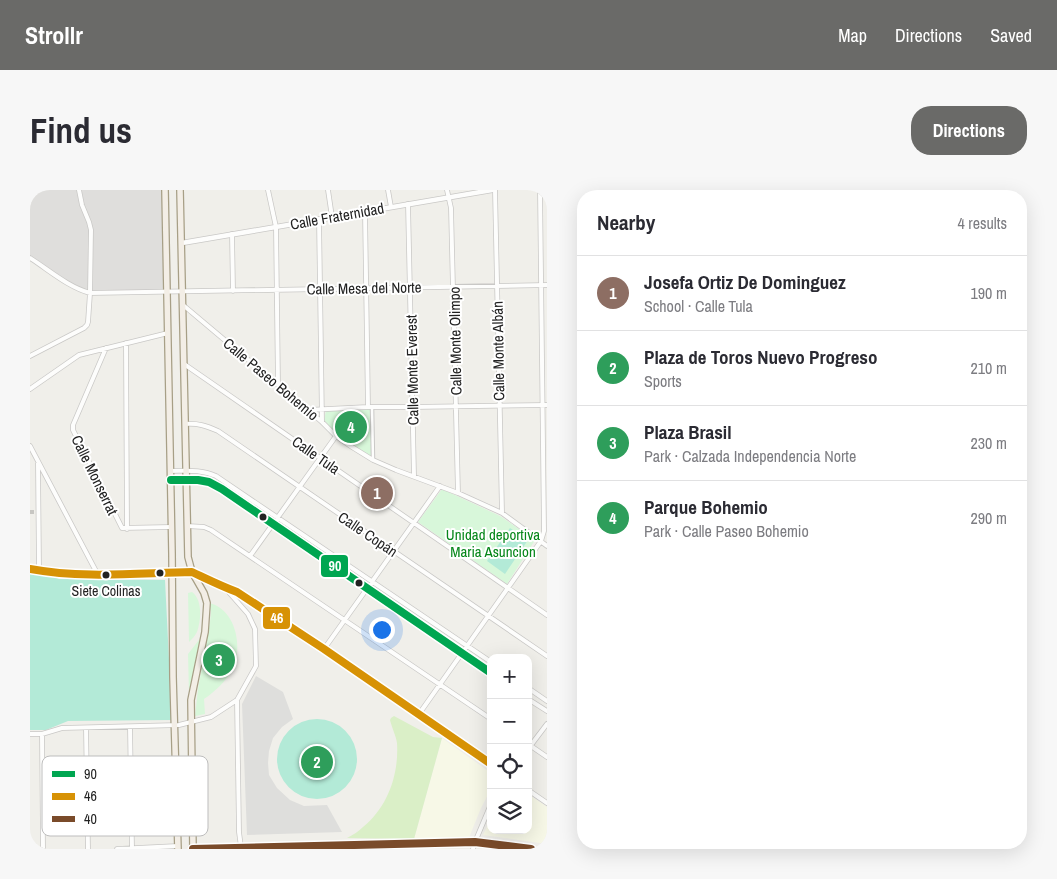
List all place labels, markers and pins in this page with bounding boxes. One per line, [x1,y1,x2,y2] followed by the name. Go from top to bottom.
[335,408,367,446] pin: 4
[361,474,393,512] pin: 1
[258,512,268,522] unlabelled marker
[155,568,165,578] unlabelled marker
[101,570,111,580] marker: Siete Colinas
[354,578,364,588] unlabelled marker
[72,582,141,600] place label: Siete Colinas
[203,641,235,679] pin: 3
[301,743,333,781] pin: 2

